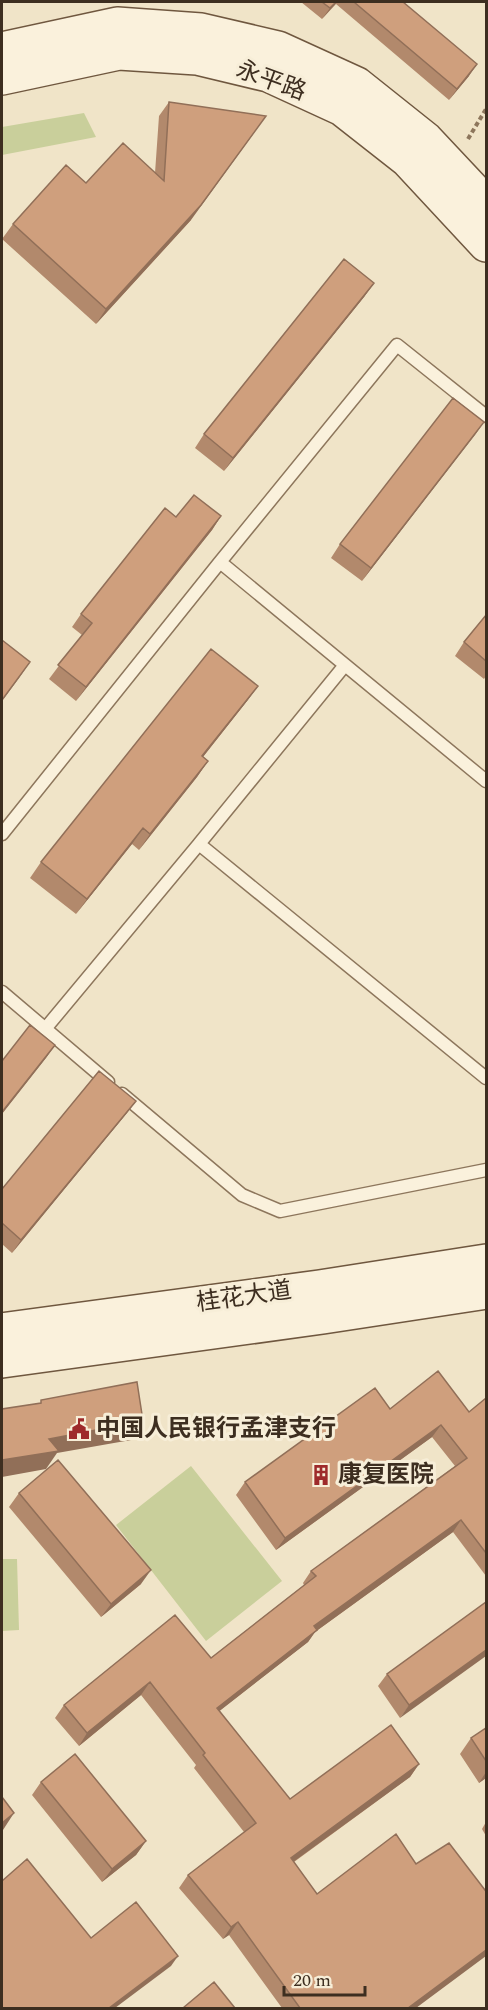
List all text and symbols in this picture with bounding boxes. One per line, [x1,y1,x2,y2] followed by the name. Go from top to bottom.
[231,52,311,110] street label: 永平路
[194,1272,294,1322] street label: 桂花大道
[96,1411,336,1447] place label: 中国人民银行孟津支行
[67,1417,91,1441] public building icon: 中国人民银行孟津支行
[338,1457,434,1493] place label: 康复医院
[309,1463,333,1487] building icon: 康复医院
[284,1959,365,1997] scale bar
[293,1967,331,1994] text: 20 m

